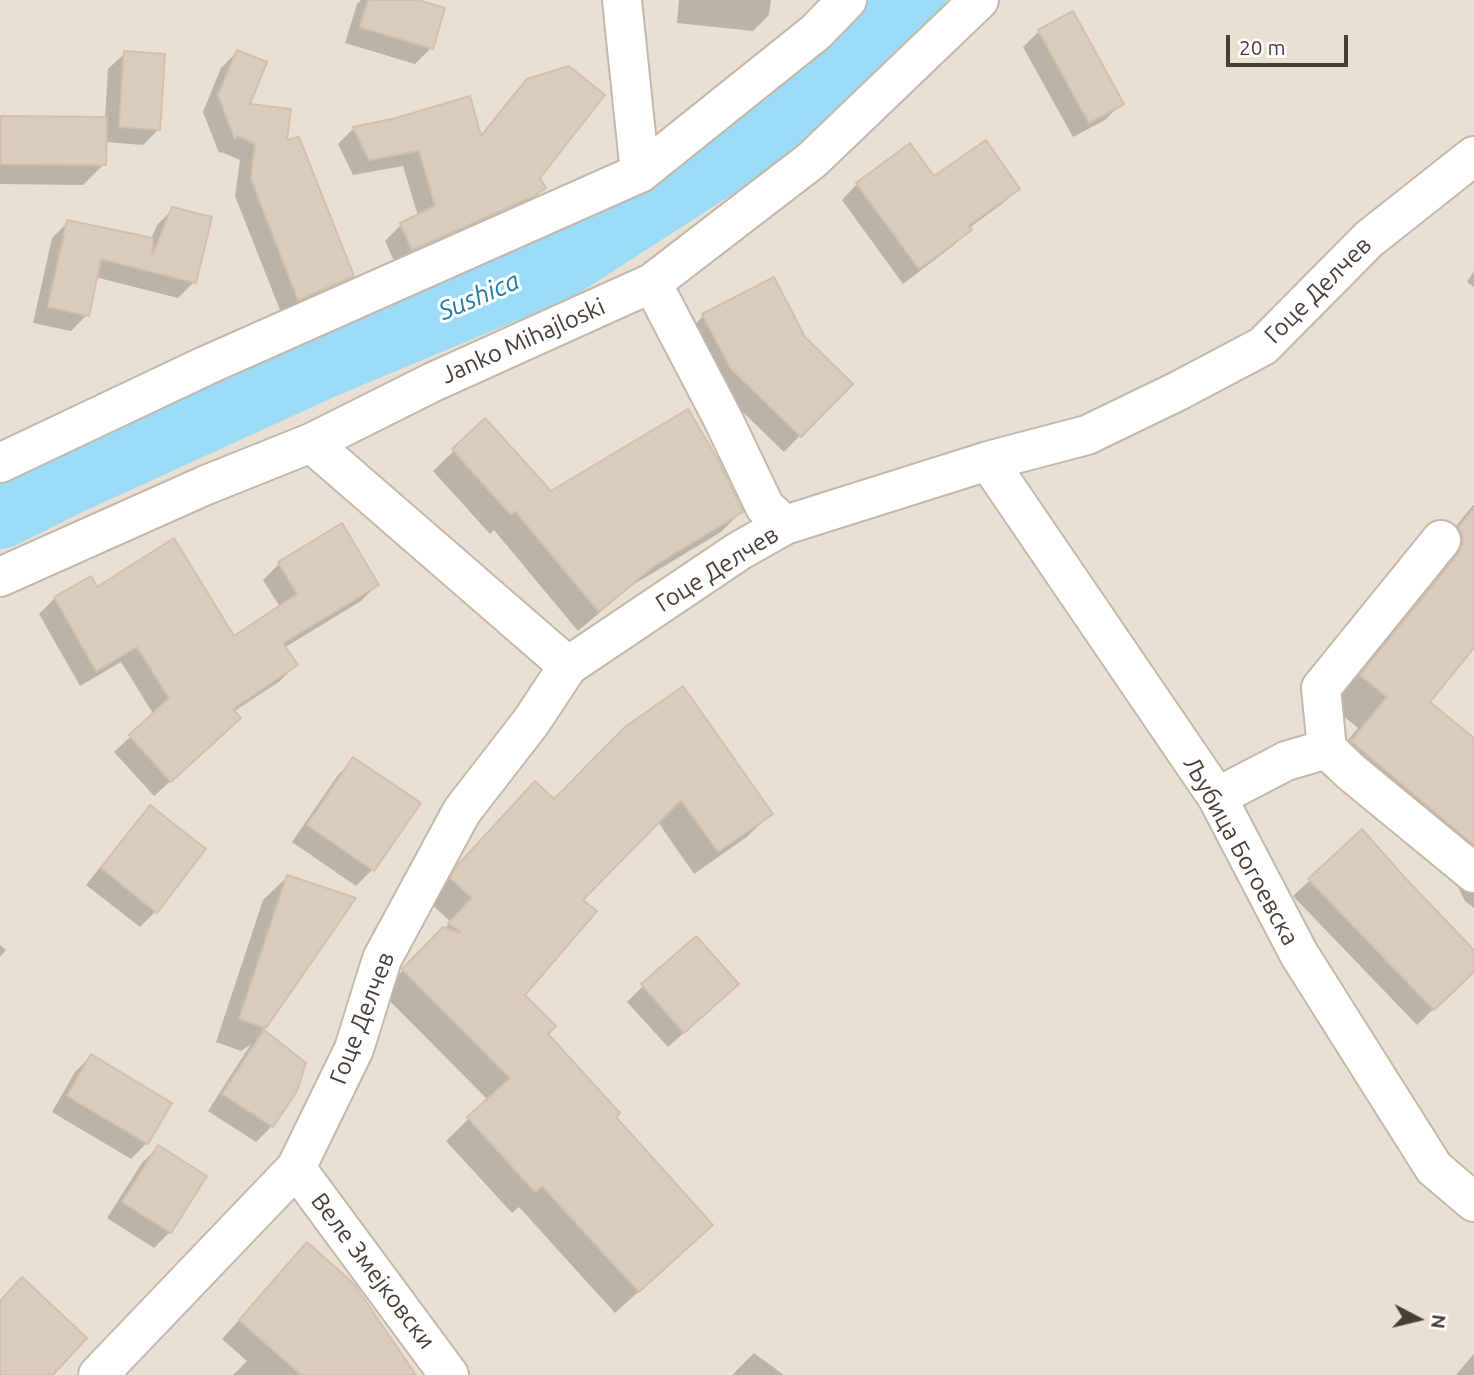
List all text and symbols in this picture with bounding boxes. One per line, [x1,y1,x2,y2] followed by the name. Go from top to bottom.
[1229,21,1352,65] scale bar
[1239,35,1286,59] text: 20 m
[1259,231,1377,349] street label: Гоце Делчев
[434,265,524,327] water label: Sushica
[437,292,609,390] street label: Janko Mihajloski
[650,520,784,618] street label: Гоце Делчев
[1177,752,1305,950] street label: Љубица Богоевска
[324,948,400,1088] street label: Гоце Делчев
[305,1187,441,1355] street label: Веле Змејковски
[1383,1284,1453,1354] north arrow
[1427,1313,1451,1330] text: N

